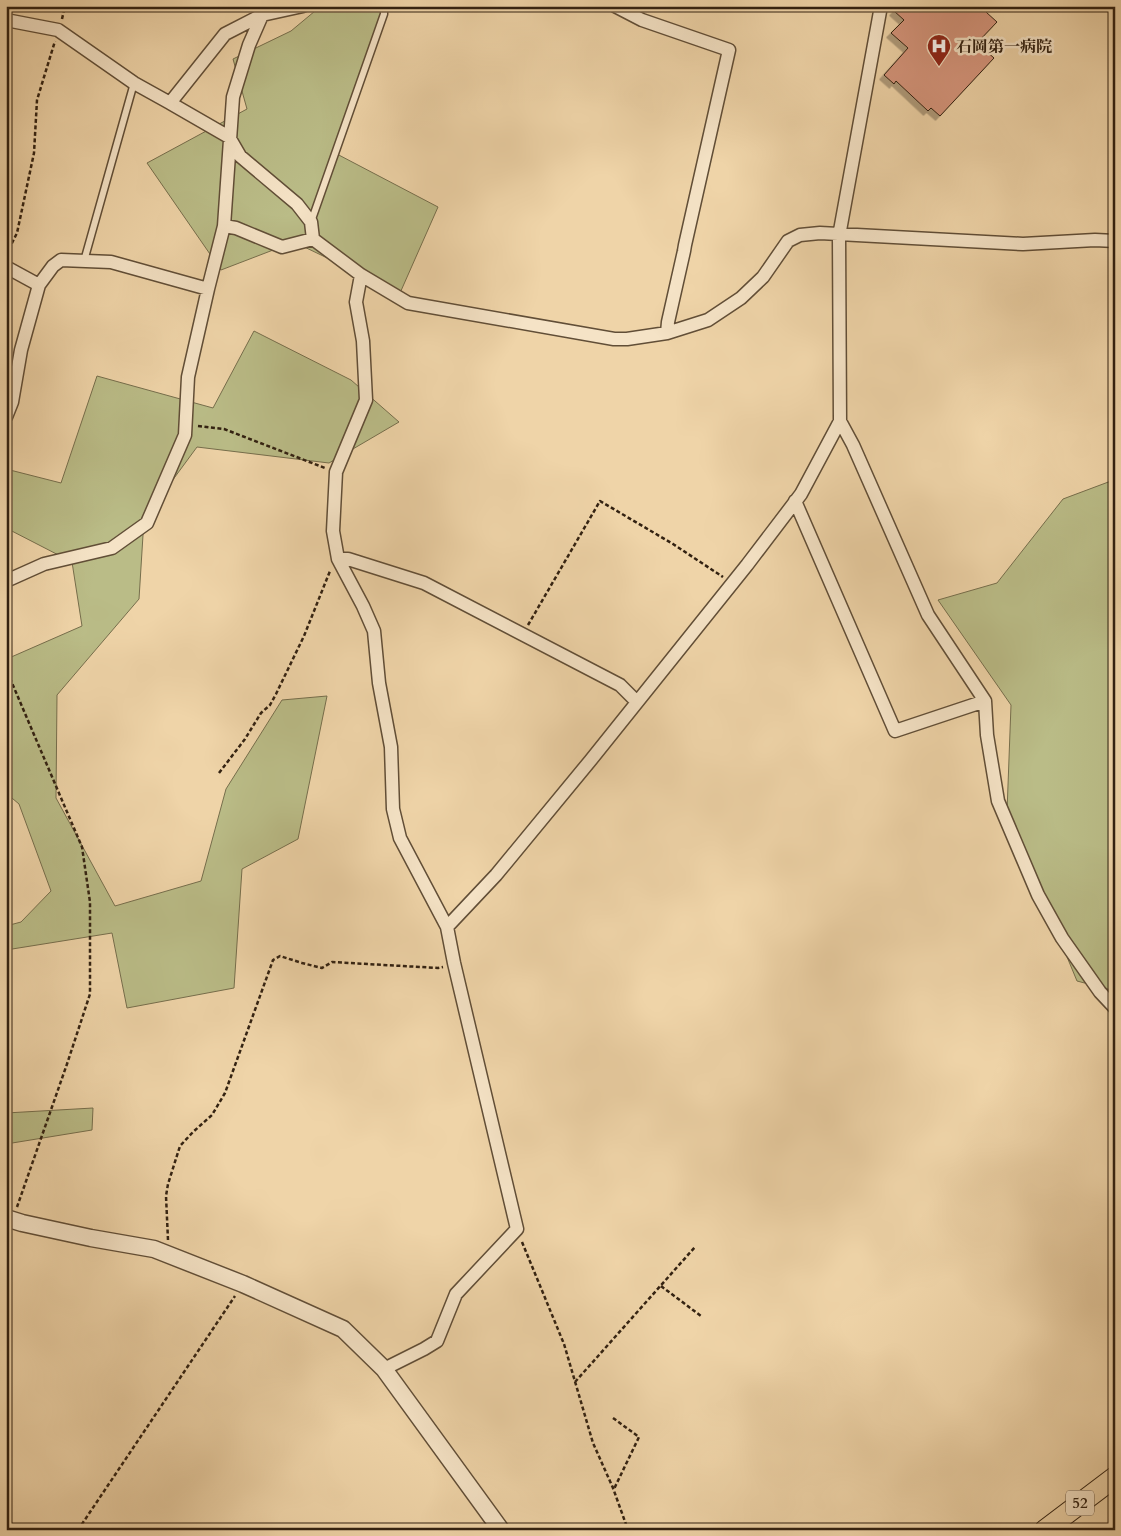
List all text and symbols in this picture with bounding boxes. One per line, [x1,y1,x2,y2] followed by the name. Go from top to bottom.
[926,33,952,67] hospital icon: 石岡第一病院
[956,36,1052,58] place label: 石岡第一病院
[1066,1490,1094,1516] road number: 52

